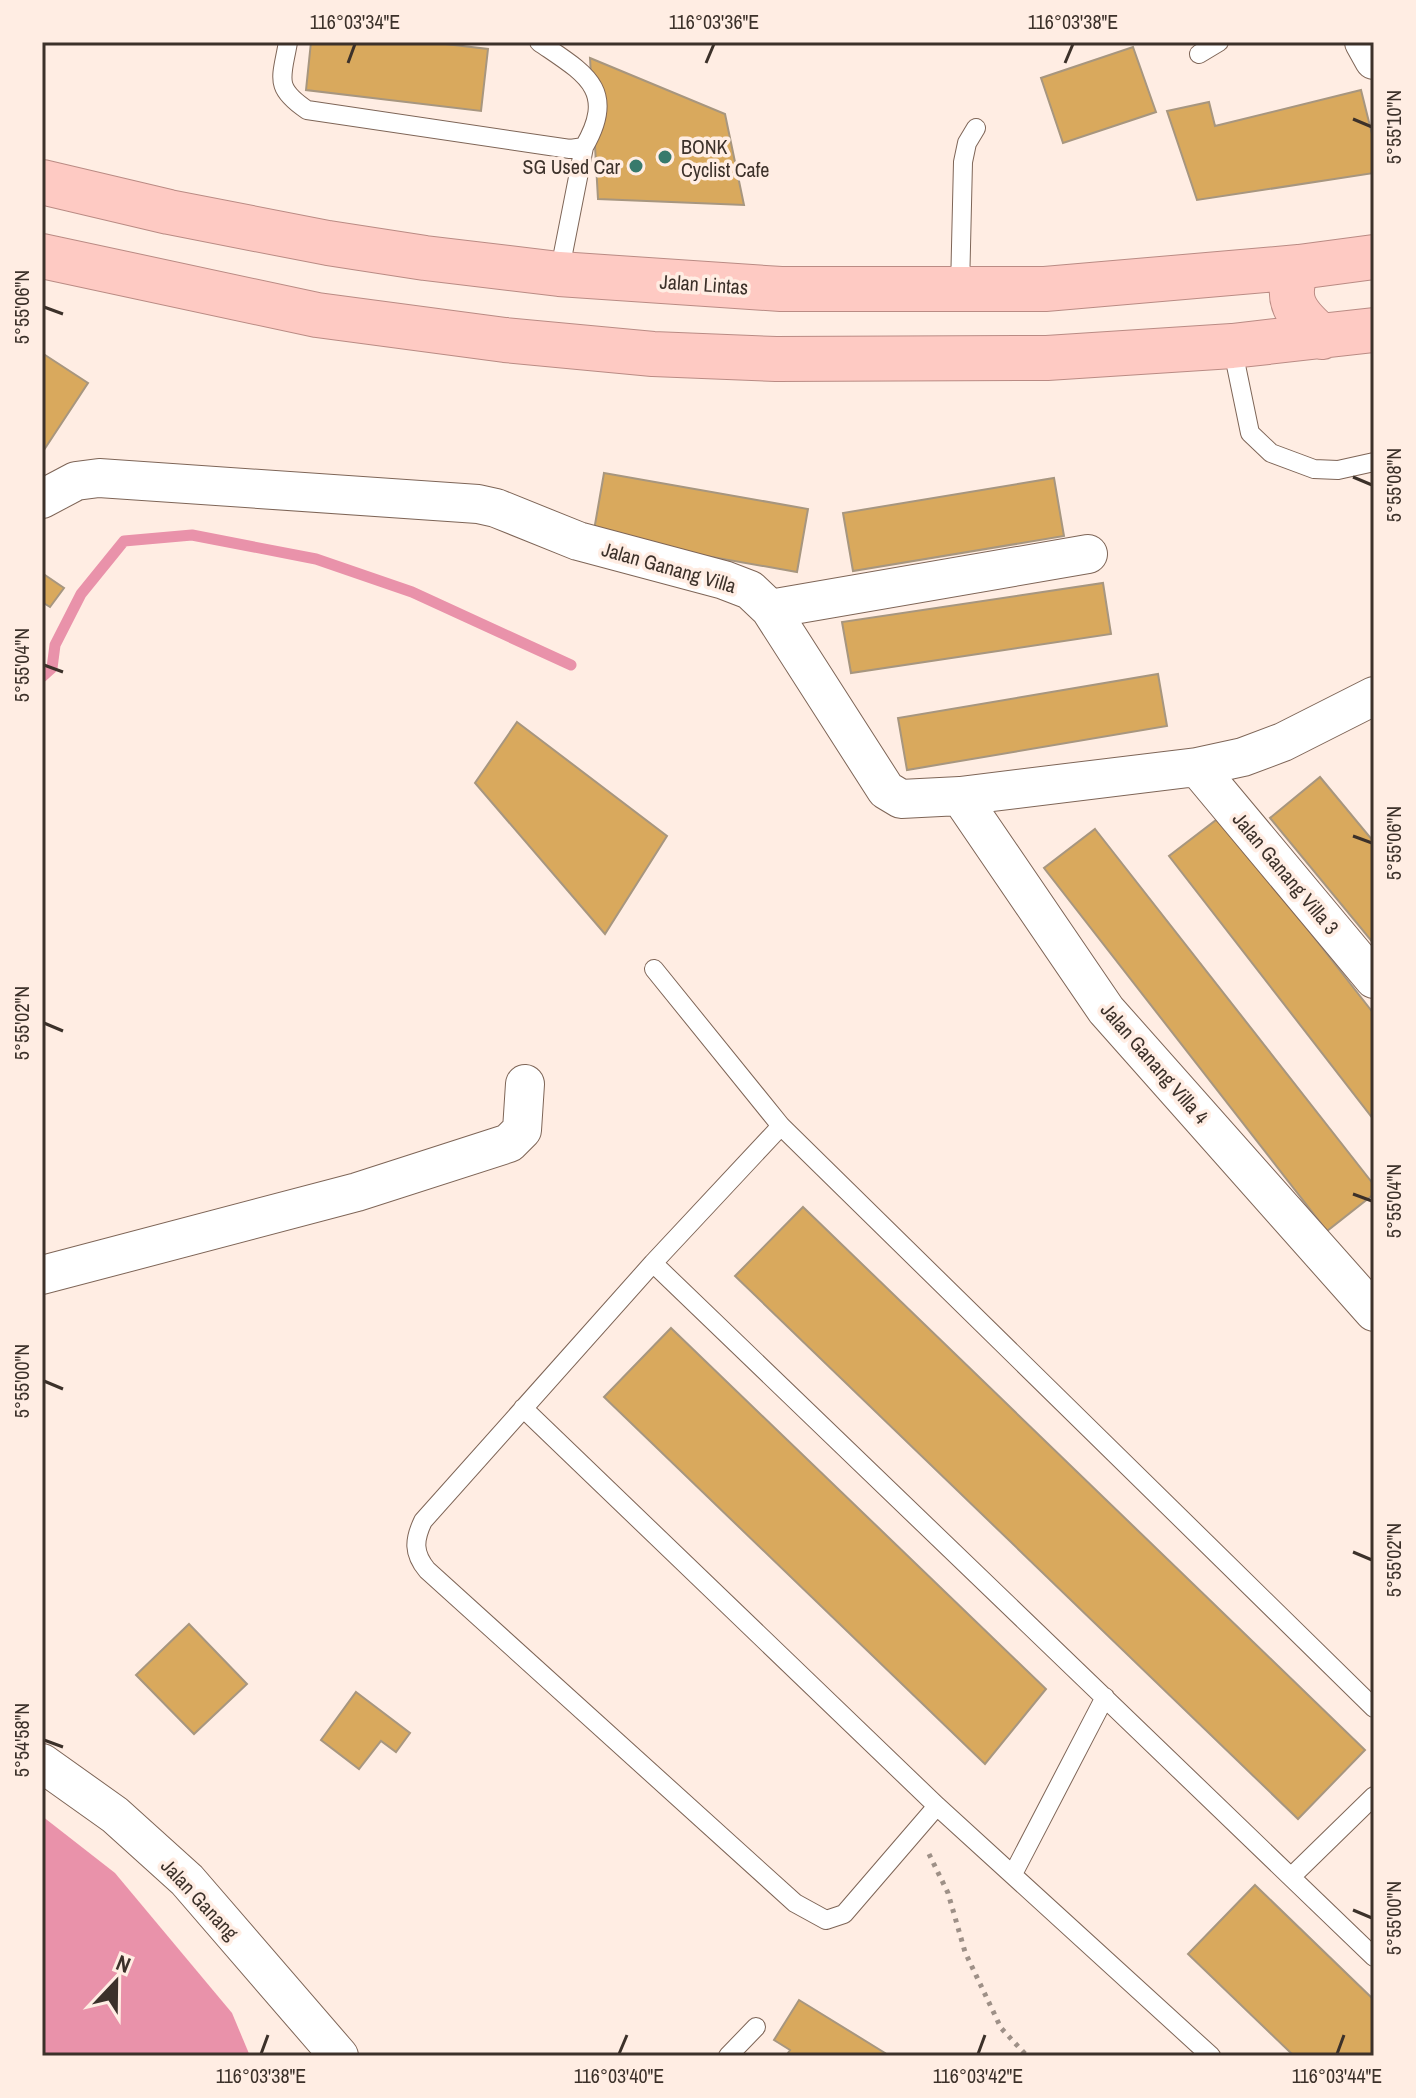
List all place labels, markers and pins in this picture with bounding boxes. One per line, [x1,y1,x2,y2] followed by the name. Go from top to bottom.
[681,133,769,183] place label: BONK Cyclist Cafe
[656,148,674,166] marker: BONK Cyclist Cafe
[522,153,621,180] place label: SG Used Car
[627,157,645,175] marker: SG Used Car

